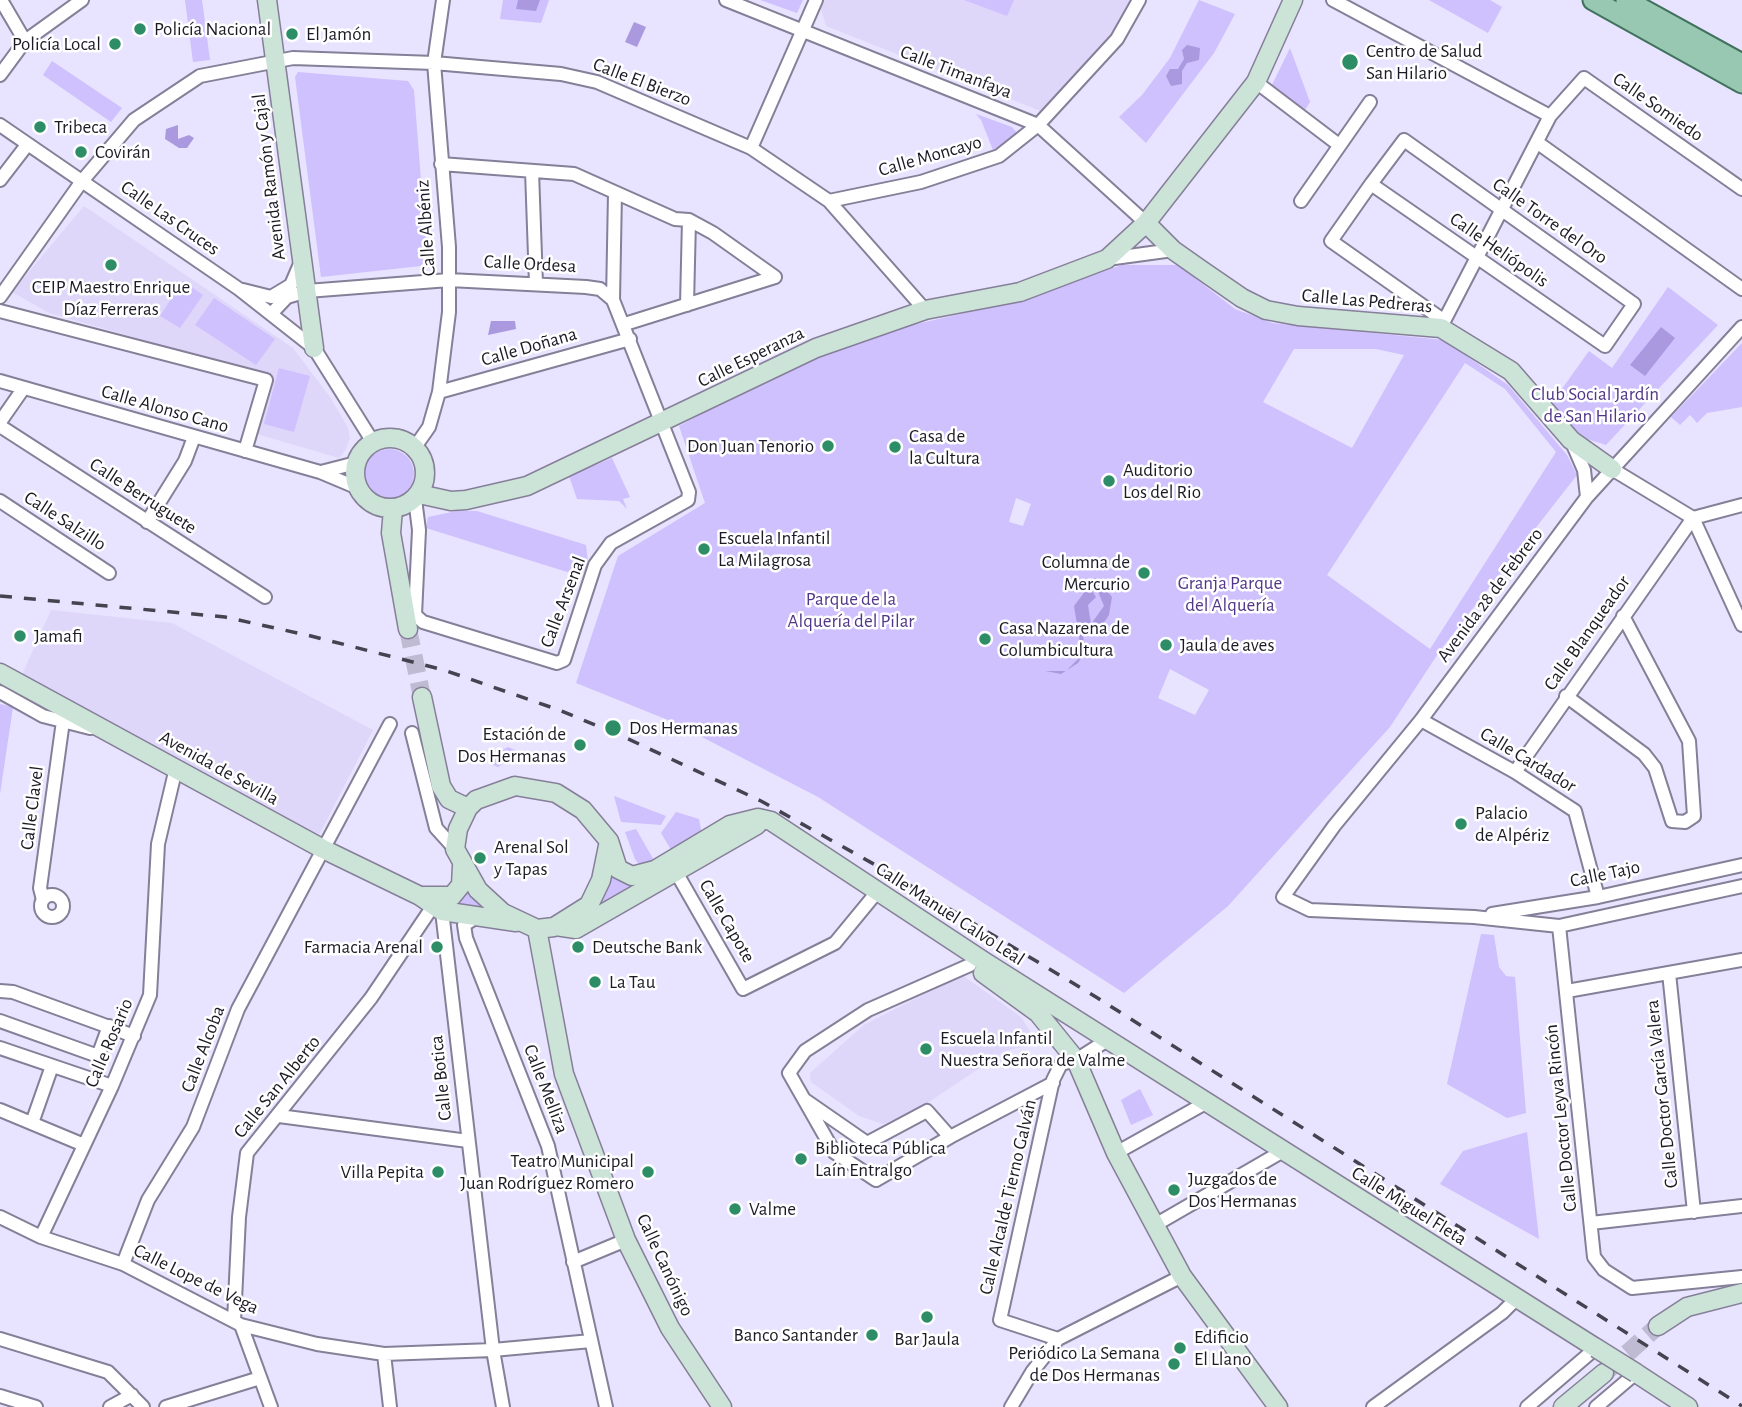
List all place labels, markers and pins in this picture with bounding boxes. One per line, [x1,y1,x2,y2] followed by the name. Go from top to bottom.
[154,18,271,40] place label: Policía Nacional
[132,21,148,37] marker: Policía Nacional
[306,23,371,45] place label: El Jamón
[284,26,300,42] marker: El Jamón
[12,33,101,55] place label: Policía Local
[107,36,123,52] marker: Policía Local
[1366,40,1482,84] place label: Centro de Salud San Hilario
[1340,52,1360,72] marker: Centro de Salud San Hilario
[54,116,107,138] place label: Tribeca
[32,119,48,135] marker: Tribeca
[95,141,151,163] place label: Covirán
[73,144,89,160] marker: Covirán
[103,257,119,273] marker: CEIP Maestro Enrique Díaz Ferreras
[32,276,190,320] place label: CEIP Maestro Enrique Díaz Ferreras
[909,425,980,469] place label: Casa de la Cultura
[687,435,814,457] place label: Don Juan Tenorio
[820,438,836,454] marker: Don Juan Tenorio
[887,439,903,455] marker: Casa de la Cultura
[1123,459,1201,503] place label: Auditorio Los del Rio
[1101,473,1117,489] marker: Auditorio Los del Rio
[718,527,830,571] place label: Escuela Infantil La Milagrosa
[696,541,712,557] marker: Escuela Infantil La Milagrosa
[1042,551,1130,595] place label: Columna de Mercurio
[1136,565,1152,581] marker: Columna de Mercurio
[999,617,1130,661] place label: Casa Nazarena de Columbicultura
[34,625,82,647] place label: Jamafi
[12,628,28,644] marker: Jamafi
[977,631,993,647] marker: Casa Nazarena de Columbicultura
[1180,634,1274,656] place label: Jaula de aves
[1158,637,1174,653] marker: Jaula de aves
[629,717,738,739] place label: Dos Hermanas
[603,718,623,738] marker: Dos Hermanas
[457,723,566,767] place label: Estación de Dos Hermanas
[572,737,588,753] marker: Estación de Dos Hermanas
[1475,802,1549,846] place label: Palacio de Alpériz
[1453,816,1469,832] marker: Palacio de Alpériz
[494,836,569,880] place label: Arenal Sol y Tapas
[472,850,488,866] marker: Arenal Sol y Tapas
[304,936,423,958] place label: Farmacia Arenal
[592,936,702,958] place label: Deutsche Bank
[429,939,445,955] marker: Farmacia Arenal
[570,939,586,955] marker: Deutsche Bank
[609,971,655,993] place label: La Tau
[587,974,603,990] marker: La Tau
[940,1027,1125,1071] place label: Escuela Infantil Nuestra Señora de Valme
[918,1041,934,1057] marker: Escuela Infantil Nuestra Señora de Valme
[815,1137,946,1181] place label: Biblioteca Pública Laín Entralgo
[460,1150,634,1194] place label: Teatro Municipal Juan Rodríguez Romero
[793,1151,809,1167] marker: Biblioteca Pública Laín Entralgo
[340,1161,424,1183] place label: Villa Pepita
[430,1164,446,1180] marker: Villa Pepita
[640,1164,656,1180] marker: Teatro Municipal Juan Rodríguez Romero
[1188,1168,1297,1212] place label: Juzgados de Dos Hermanas
[1166,1182,1182,1198] marker: Juzgados de Dos Hermanas
[749,1198,796,1220] place label: Valme
[727,1201,743,1217] marker: Valme
[919,1309,935,1325] marker: Bar Jaula
[733,1324,858,1346] place label: Banco Santander
[1194,1326,1251,1370] place label: Edificio El Llano
[864,1327,880,1343] marker: Banco Santander
[894,1328,960,1350] place label: Bar Jaula
[1172,1340,1188,1356] marker: Edificio El Llano
[1008,1342,1160,1386] place label: Periódico La Semana de Dos Hermanas
[1166,1356,1182,1372] marker: Periódico La Semana de Dos Hermanas

